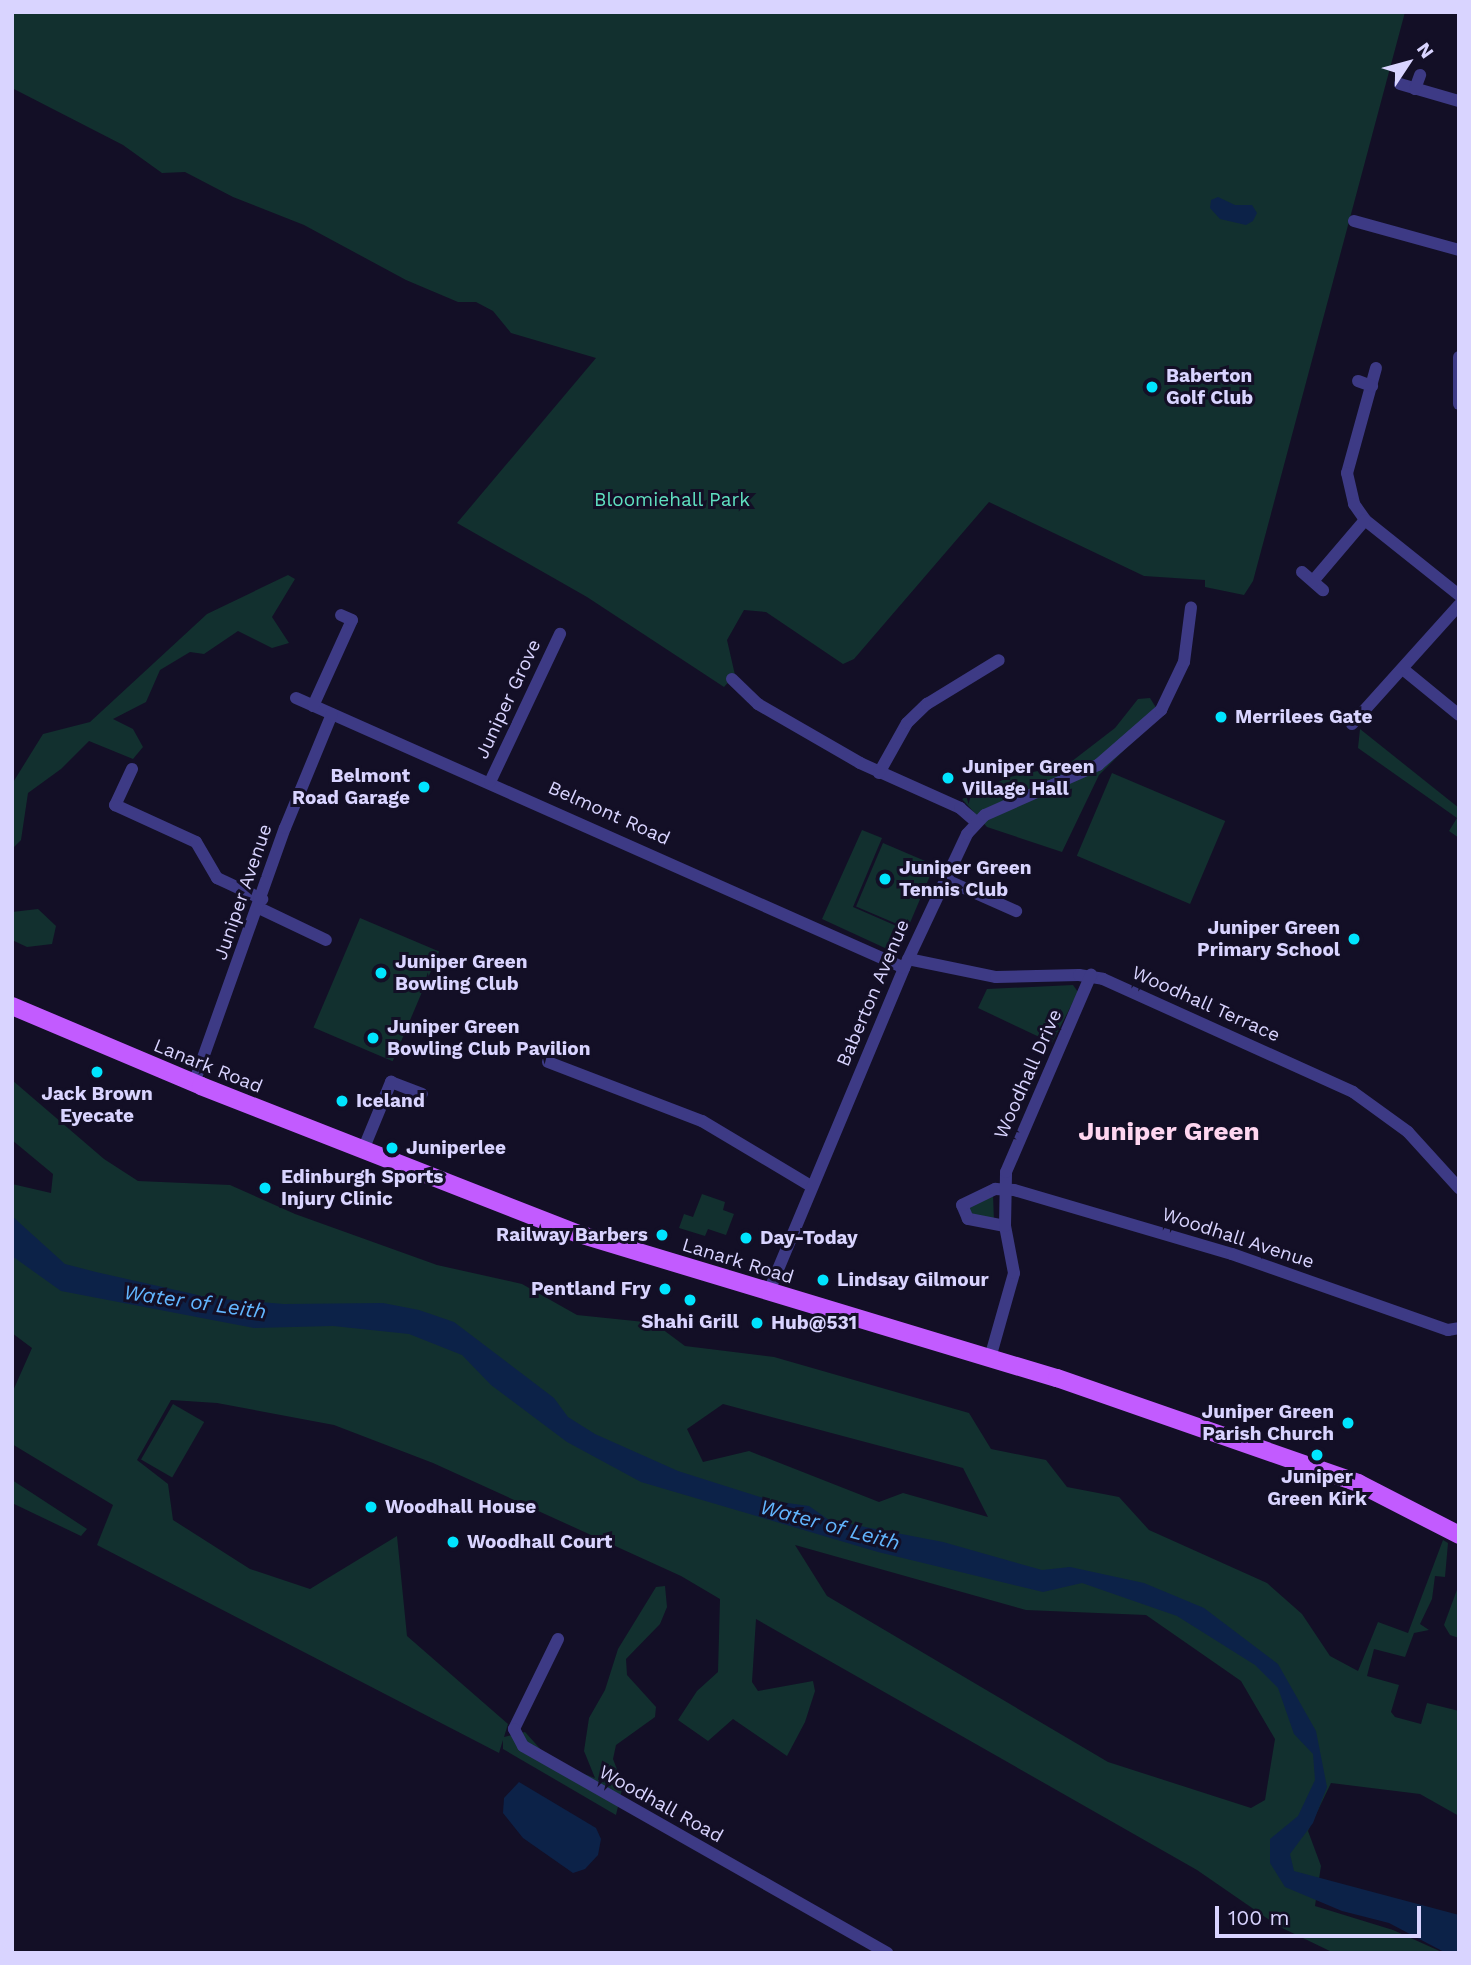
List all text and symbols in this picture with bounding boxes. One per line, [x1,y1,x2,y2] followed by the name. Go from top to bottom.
[1373,28,1443,98] north arrow
[1412,38,1439,63] text: N
[1166,365,1253,409] place label: Baberton Golf Club
[1144,379,1160,395] marker: Baberton Golf Club
[594,489,750,511] park label: Bloomiehall Park
[470,635,546,763] street label: Juniper Grove
[1235,706,1373,728] place label: Merrilees Gate
[1213,709,1229,725] marker: Merrilees Gate
[962,756,1095,800] place label: Juniper Green Village Hall
[292,765,410,809] place label: Belmont Road Garage
[940,770,956,786] marker: Juniper Green Village Hall
[544,776,674,850] street label: Belmont Road
[416,779,432,795] marker: Belmont Road Garage
[209,820,277,964] street label: Juniper Avenue
[899,857,1032,901] place label: Juniper Green Tennis Club
[877,871,893,887] marker: Juniper Green Tennis Club
[832,916,914,1070] street label: Baberton Avenue
[1197,917,1340,961] place label: Juniper Green Primary School
[1346,931,1362,947] marker: Juniper Green Primary School
[395,951,528,995] place label: Juniper Green Bowling Club
[1128,961,1284,1047] street label: Woodhall Terrace
[373,965,389,981] marker: Juniper Green Bowling Club
[989,1005,1067,1143] street label: Woodhall Drive
[387,1016,590,1060] place label: Juniper Green Bowling Club Pavilion
[365,1030,381,1046] marker: Juniper Green Bowling Club Pavilion
[150,1034,266,1098] street label: Lanark Road
[89,1064,105,1080] marker: Jack Brown Eyecate
[41,1083,153,1127] place label: Jack Brown Eyecate
[356,1090,425,1112] place label: Iceland
[334,1093,350,1109] marker: Iceland
[1078,1116,1260,1148] district label: Juniper Green
[406,1137,506,1159] place label: Juniperlee
[384,1140,400,1156] marker: Juniperlee
[281,1166,443,1210] place label: Edinburgh Sports Injury Clinic
[255,1178,275,1198] marker: Edinburgh Sports Injury Clinic
[1158,1202,1318,1274] street label: Woodhall Avenue
[496,1224,648,1246] place label: Railway Barbers
[654,1227,670,1243] marker: Railway Barbers
[760,1227,858,1249] place label: Day-Today
[738,1230,754,1246] marker: Day-Today
[679,1233,797,1289] street label: Lanark Road
[837,1269,989,1291] place label: Lindsay Gilmour
[815,1272,831,1288] marker: Lindsay Gilmour
[531,1278,651,1300] place label: Pentland Fry
[121,1279,269,1325] water label: Water of Leith
[657,1281,673,1297] marker: Pentland Fry
[682,1292,698,1308] marker: Shahi Grill
[641,1311,739,1333] place label: Shahi Grill
[771,1312,857,1334] place label: Hub@531
[749,1315,765,1331] marker: Hub@531
[1201,1401,1334,1445] place label: Juniper Green Parish Church
[1340,1415,1356,1431] marker: Juniper Green Parish Church
[1309,1447,1325,1463] marker: Juniper Green Kirk
[1267,1466,1367,1510] place label: Juniper Green Kirk
[757,1494,903,1556] water label: Water of Leith
[385,1496,536,1518] place label: Woodhall House
[363,1499,379,1515] marker: Woodhall House
[467,1531,613,1553] place label: Woodhall Court
[445,1534,461,1550] marker: Woodhall Court
[595,1760,727,1848] street label: Woodhall Road
[1219,1892,1426,1936] scale bar
[1228,1905,1290,1930] text: 100 m

